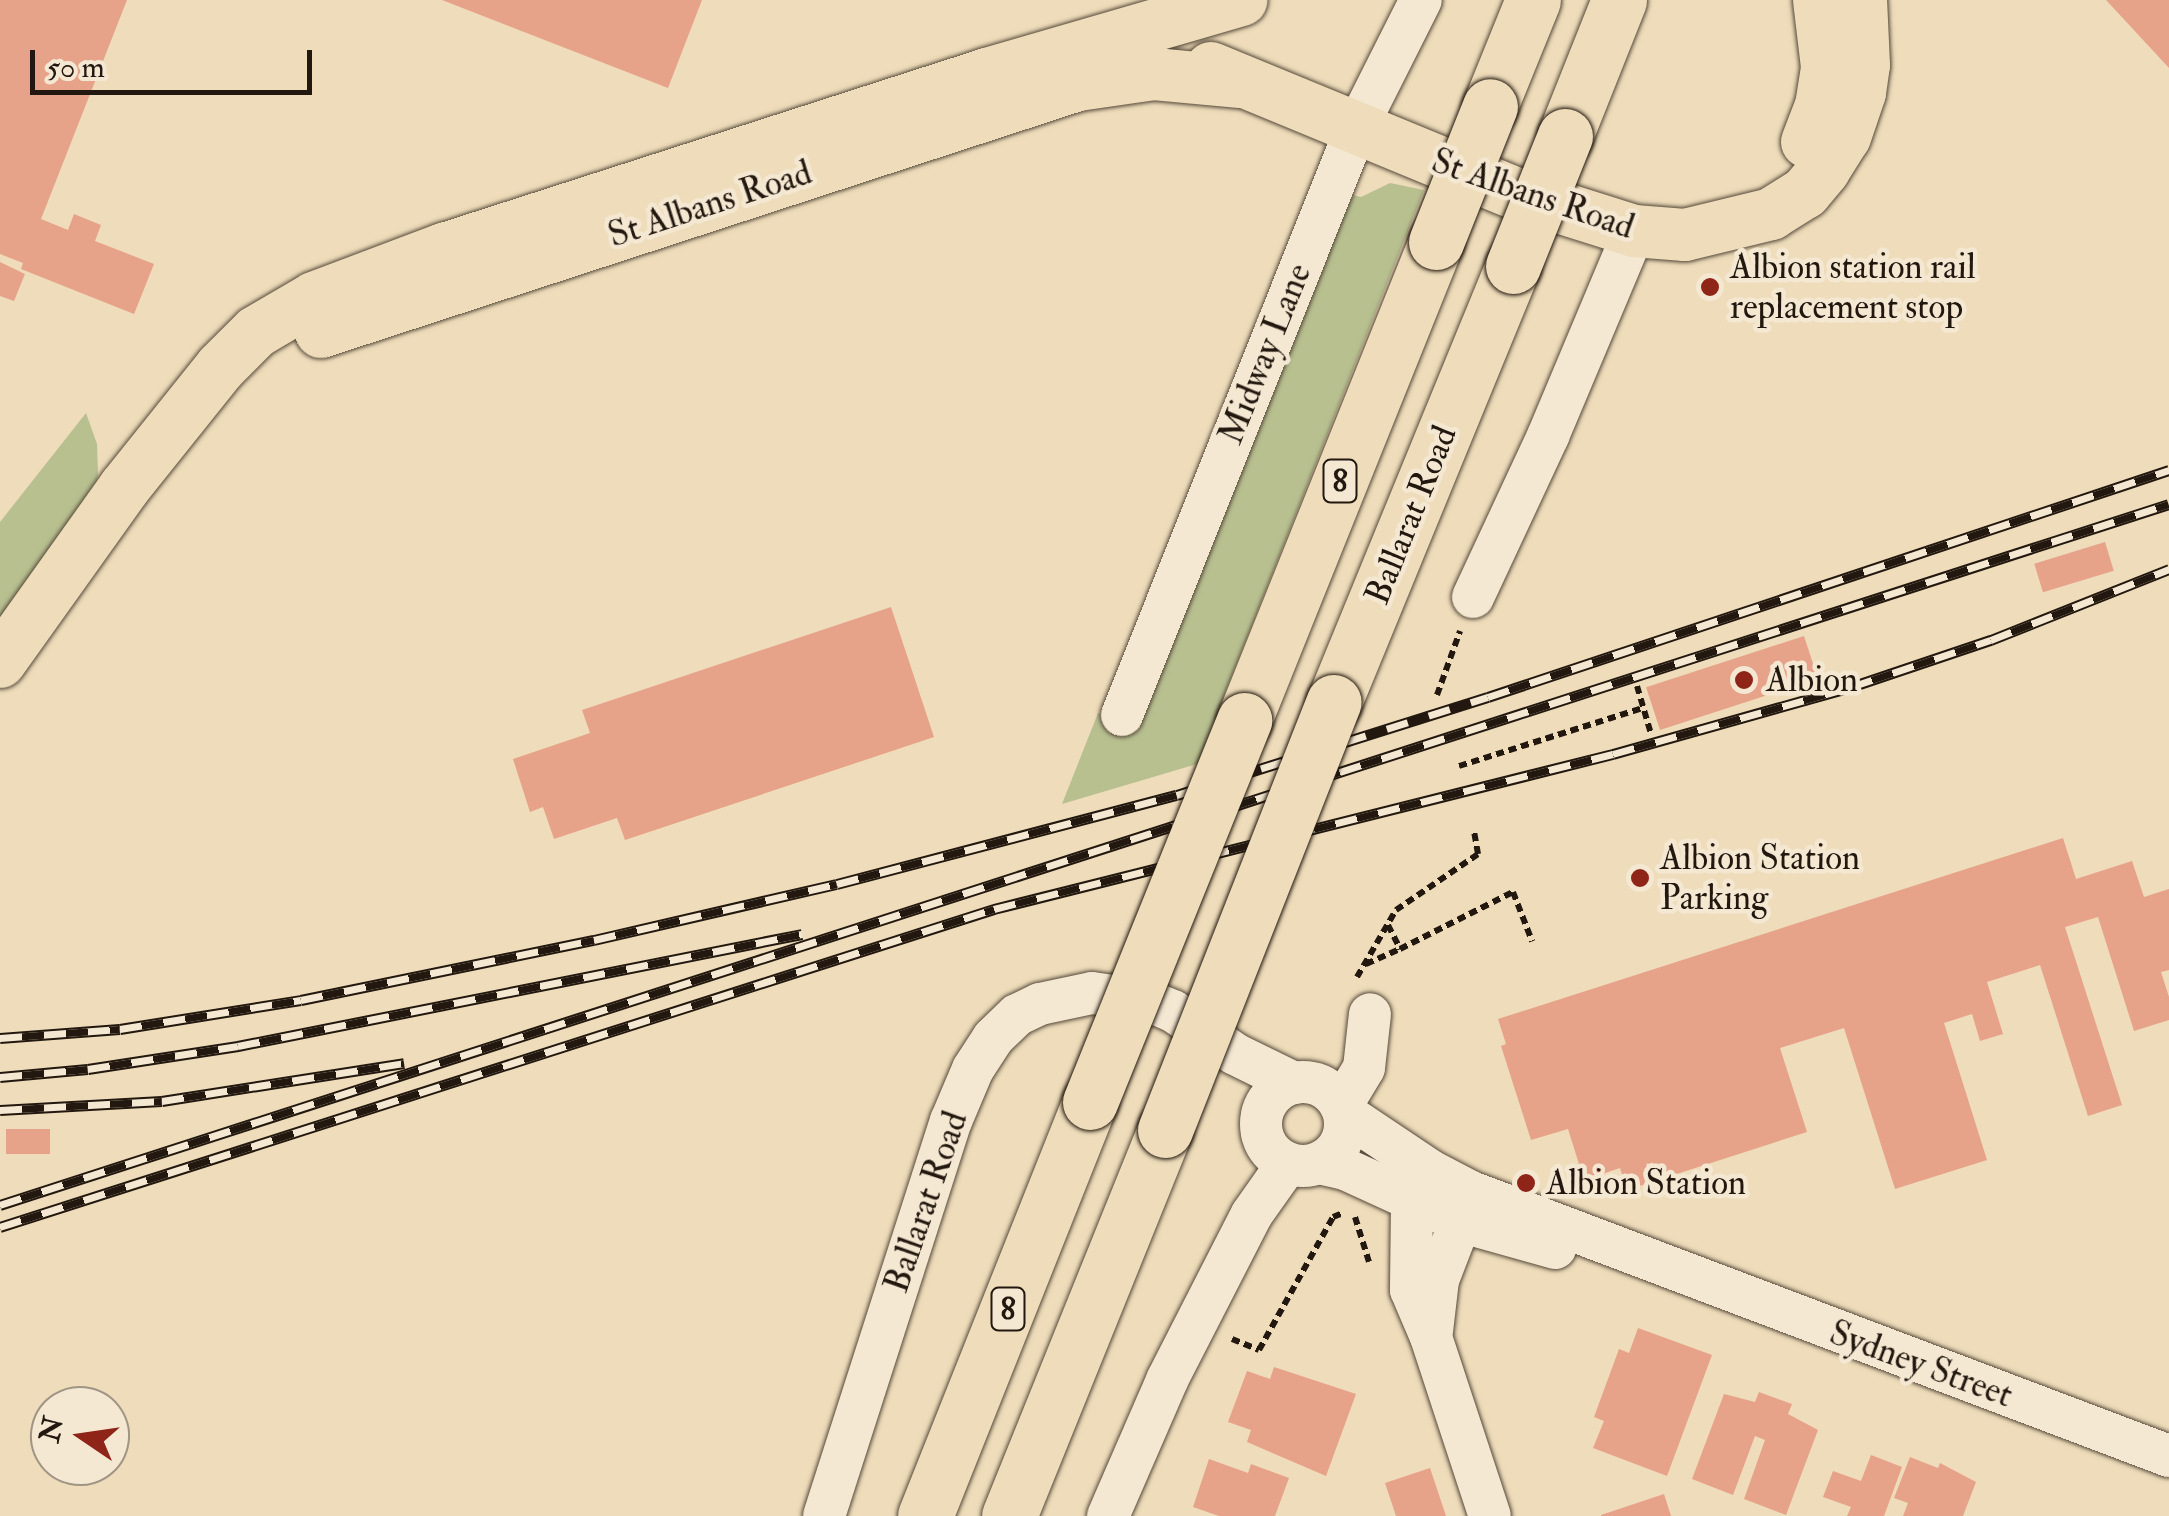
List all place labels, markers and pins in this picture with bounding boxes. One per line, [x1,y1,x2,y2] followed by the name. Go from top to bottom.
[1730,246,1976,328] place label: Albion station rail replacement stop
[1699,276,1721,298] marker: Albion station rail replacement stop
[1766,659,1858,701] place label: Albion
[1731,667,1757,693] marker: Albion
[1660,837,1860,919] place label: Albion Station Parking
[1629,867,1651,889] marker: Albion Station Parking
[1546,1162,1746,1204] place label: Albion Station
[1515,1172,1537,1194] marker: Albion Station

